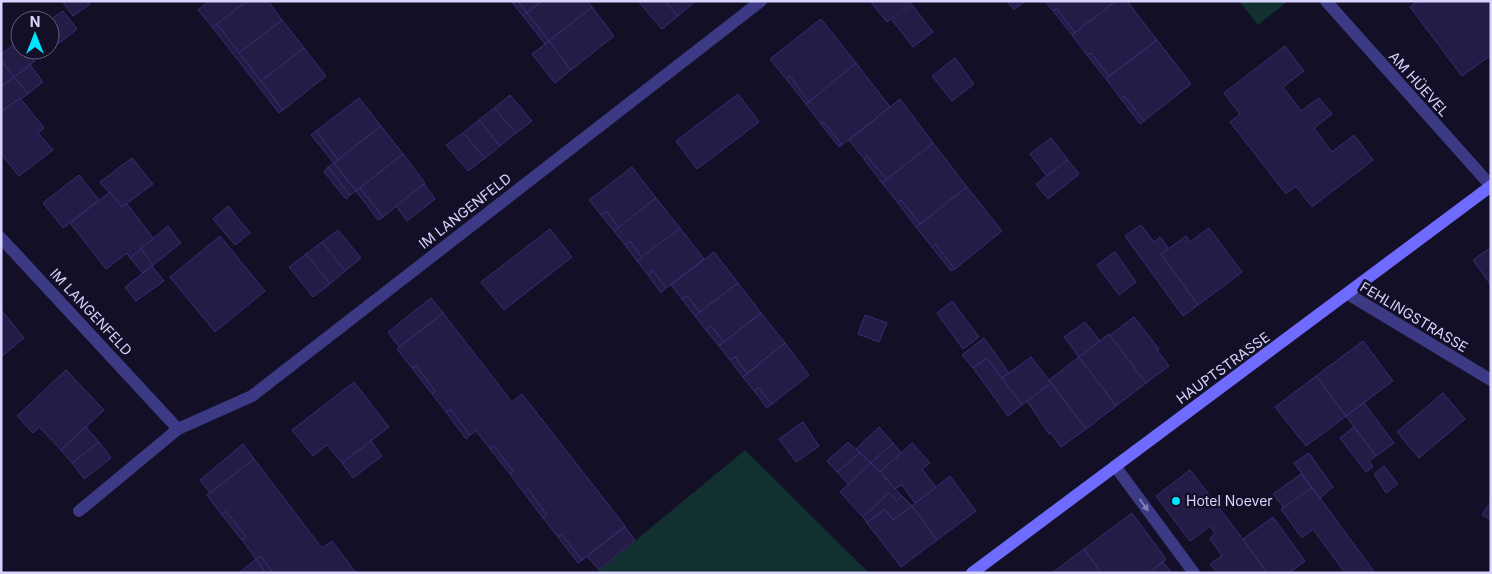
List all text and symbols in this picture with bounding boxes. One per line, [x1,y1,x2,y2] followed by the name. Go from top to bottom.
[10,10,60,60] north arrow
[30,13,40,30] text: N
[1386,48,1453,120] street label: AM HÜEVEL
[415,169,514,252] street label: IM LANGENFELD
[47,265,136,359] street label: IM LANGENFELD
[1357,278,1471,355] street label: FEHLINGSTRASSE
[1173,328,1273,407] street label: HAUPTSTRASSE
[1186,492,1273,509] place label: Hotel Noever
[1170,495,1182,507] marker: Hotel Noever
[1139,498,1149,512] one-way arrow

